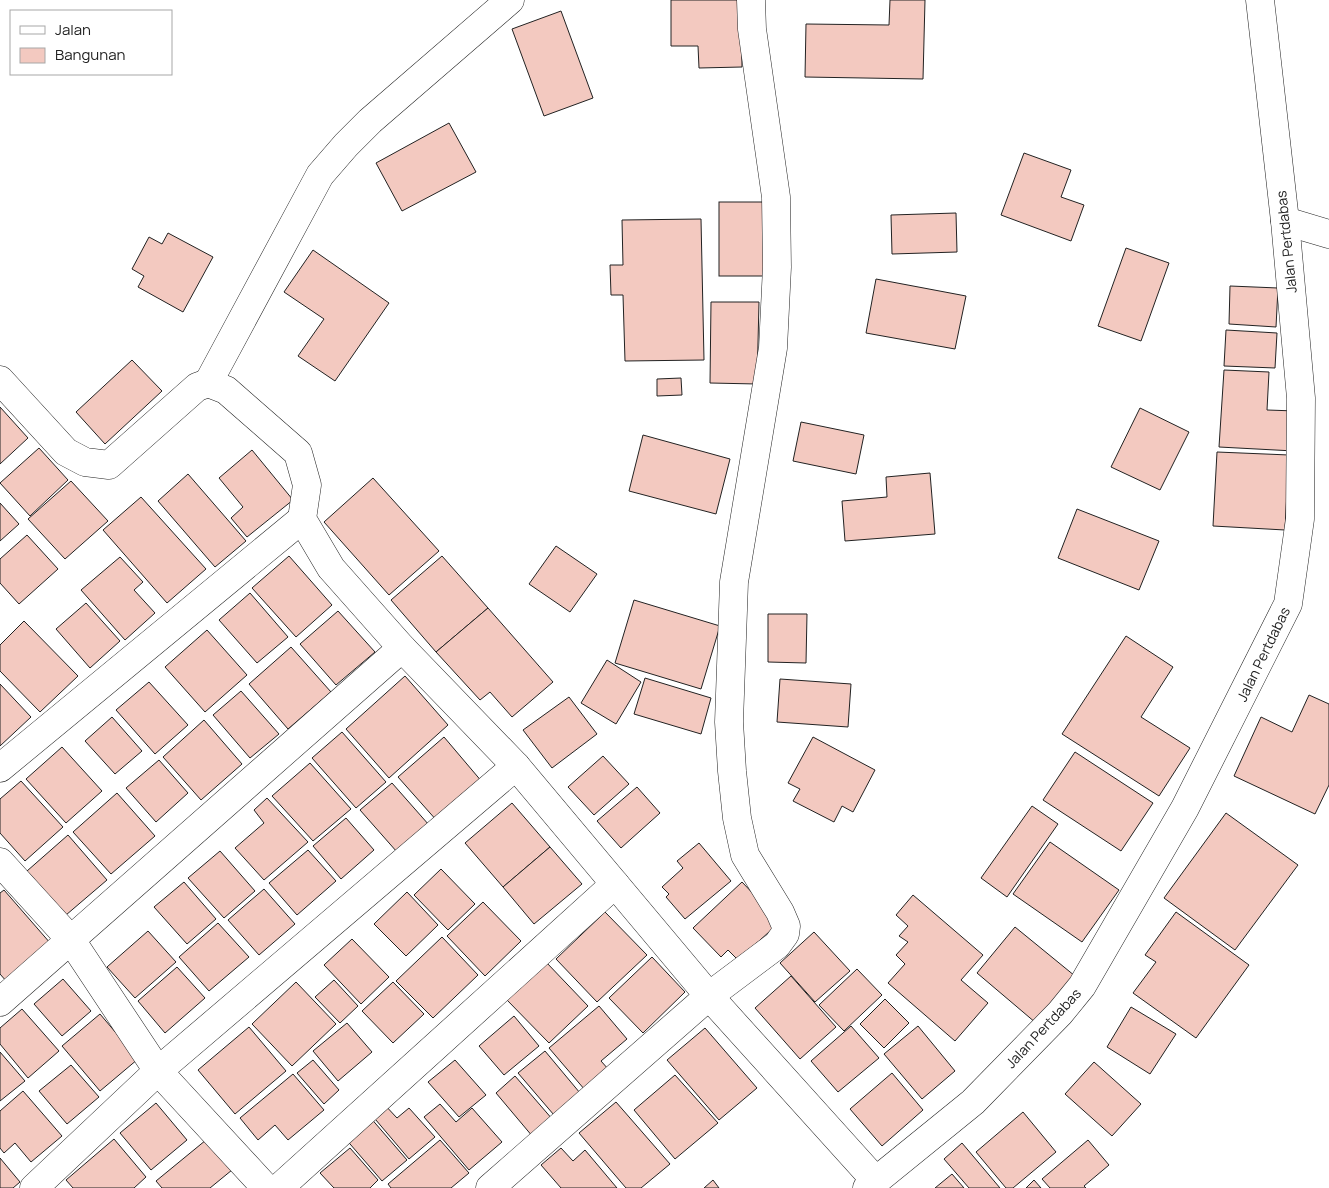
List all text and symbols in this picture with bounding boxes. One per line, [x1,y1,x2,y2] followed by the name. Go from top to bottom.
[10,10,172,75] legend
[55,19,91,40] text: Jalan
[55,44,125,65] text: Bangunan
[1271,190,1301,294] street label: Jalan Pertdabas
[1232,604,1294,704] street label: Jalan Pertdabas
[1001,984,1085,1072] street label: Jalan Pertdabas

